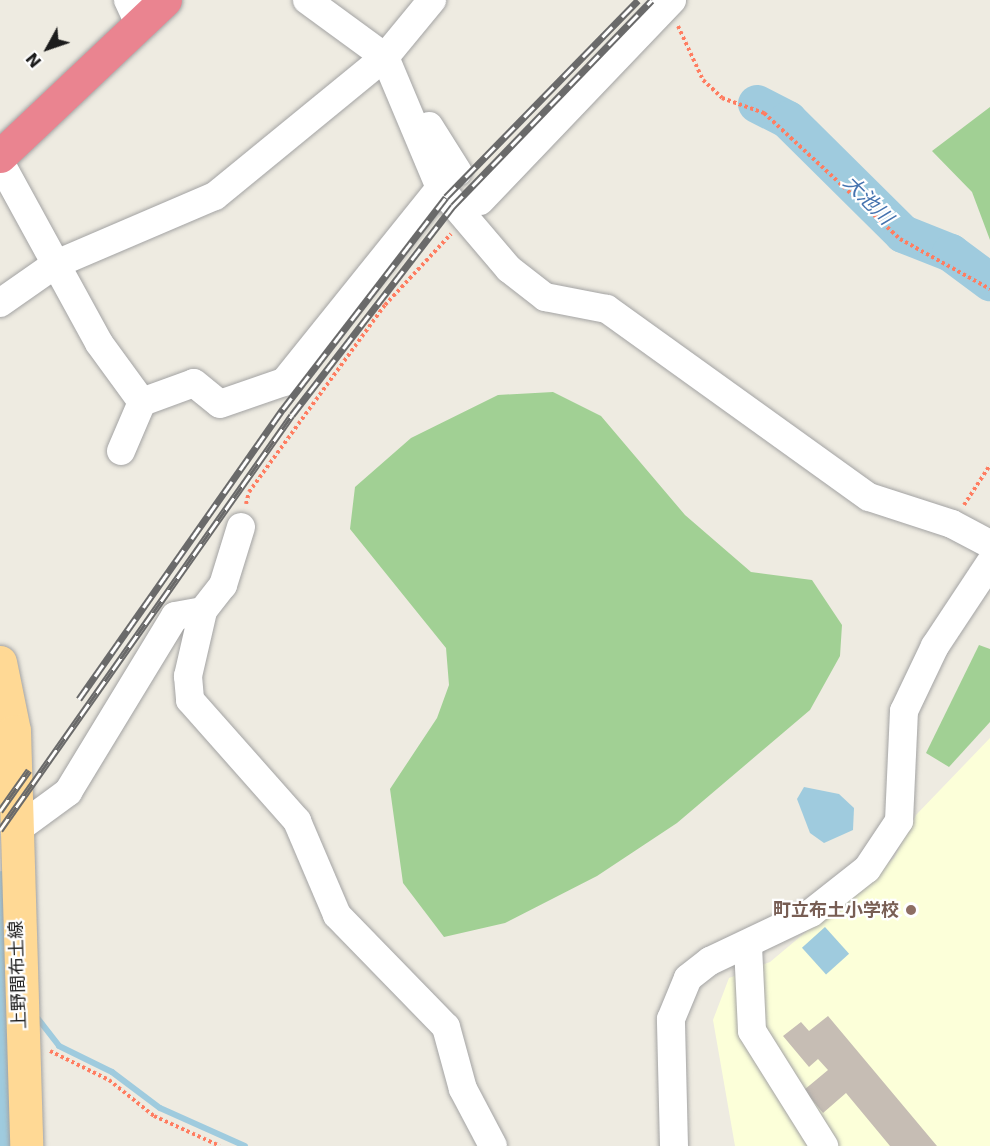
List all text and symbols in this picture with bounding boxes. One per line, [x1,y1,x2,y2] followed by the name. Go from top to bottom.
[18,18,78,78] north arrow
[22,49,45,71] text: N
[838,170,898,230] water label: 大池川
[773,899,899,921] place label: 町立布土小学校
[904,903,918,917] marker: 町立布土小学校
[5,921,31,1029] street label: 上野間布土線

